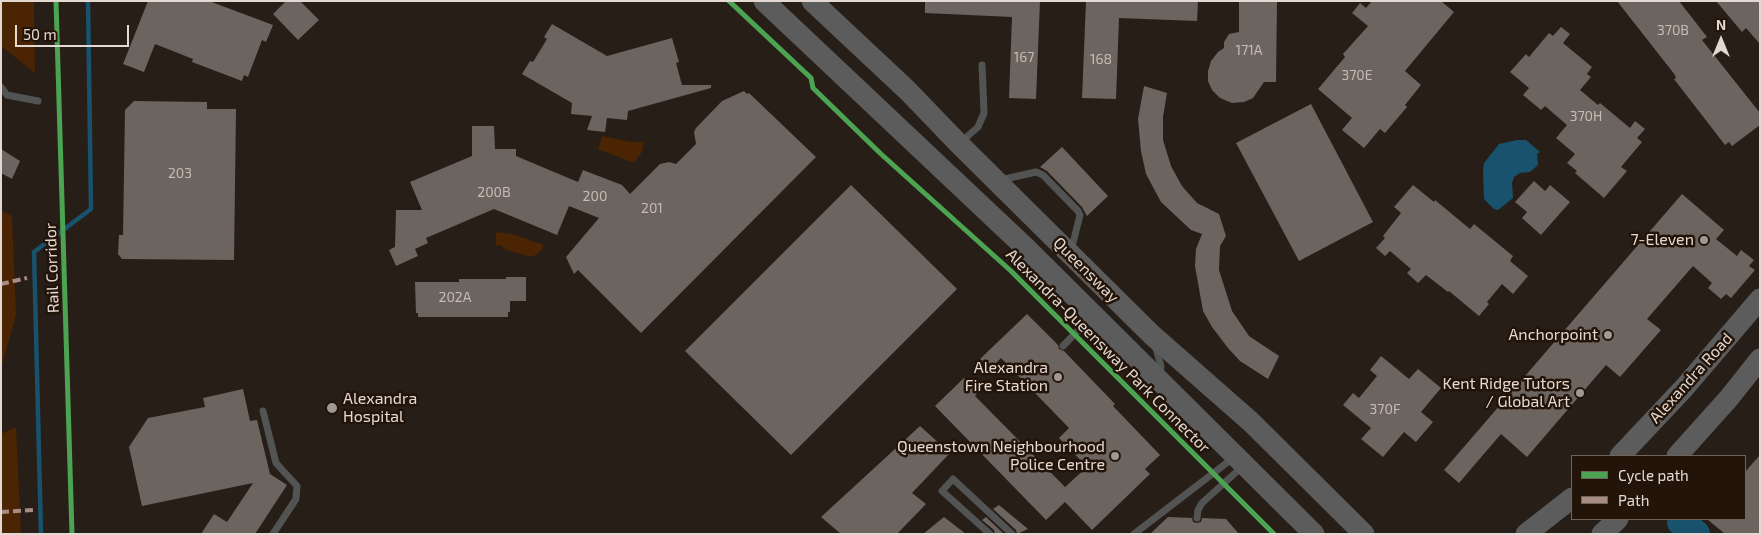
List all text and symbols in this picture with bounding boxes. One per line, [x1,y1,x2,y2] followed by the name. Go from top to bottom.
[18,15,131,47] scale bar
[1696,15,1746,65] north arrow
[1716,16,1726,33] text: N
[1657,22,1689,38] house number: 370B
[23,25,57,43] text: 50 m
[1235,42,1263,58] house number: 171A
[1014,49,1034,65] house number: 167
[1090,51,1112,67] house number: 168
[1341,67,1373,83] house number: 370E
[1570,108,1602,124] house number: 370H
[168,165,192,181] house number: 203
[477,184,511,200] house number: 200B
[583,188,607,204] house number: 200
[641,200,663,216] house number: 201
[41,222,63,314] street label: Rail Corridor
[1630,230,1694,250] place label: 7-Eleven
[1049,233,1123,307] street label: Queensway
[1698,234,1710,246] marker: 7-Eleven
[1002,245,1214,457] street label: Alexandra-Queensway Park Connector
[439,289,471,305] house number: 202A
[1508,325,1598,345] place label: Anchorpoint
[1602,329,1614,341] marker: Anchorpoint
[1646,329,1736,427] street label: Alexandra Road
[965,358,1048,396] place label: Alexandra Fire Station
[1052,371,1064,383] marker: Alexandra Fire Station
[1442,374,1570,412] place label: Kent Ridge Tutors / Global Art
[1574,387,1586,399] marker: Kent Ridge Tutors / Global Art
[343,389,417,427] place label: Alexandra Hospital
[325,401,339,415] marker: Alexandra Hospital
[1370,401,1400,417] house number: 370F
[897,437,1105,475] place label: Queenstown Neighbourhood Police Centre
[1109,450,1121,462] marker: Queenstown Neighbourhood Police Centre
[1571,455,1746,520] legend
[1618,466,1689,484] text: Cycle path
[1618,491,1649,509] text: Path

